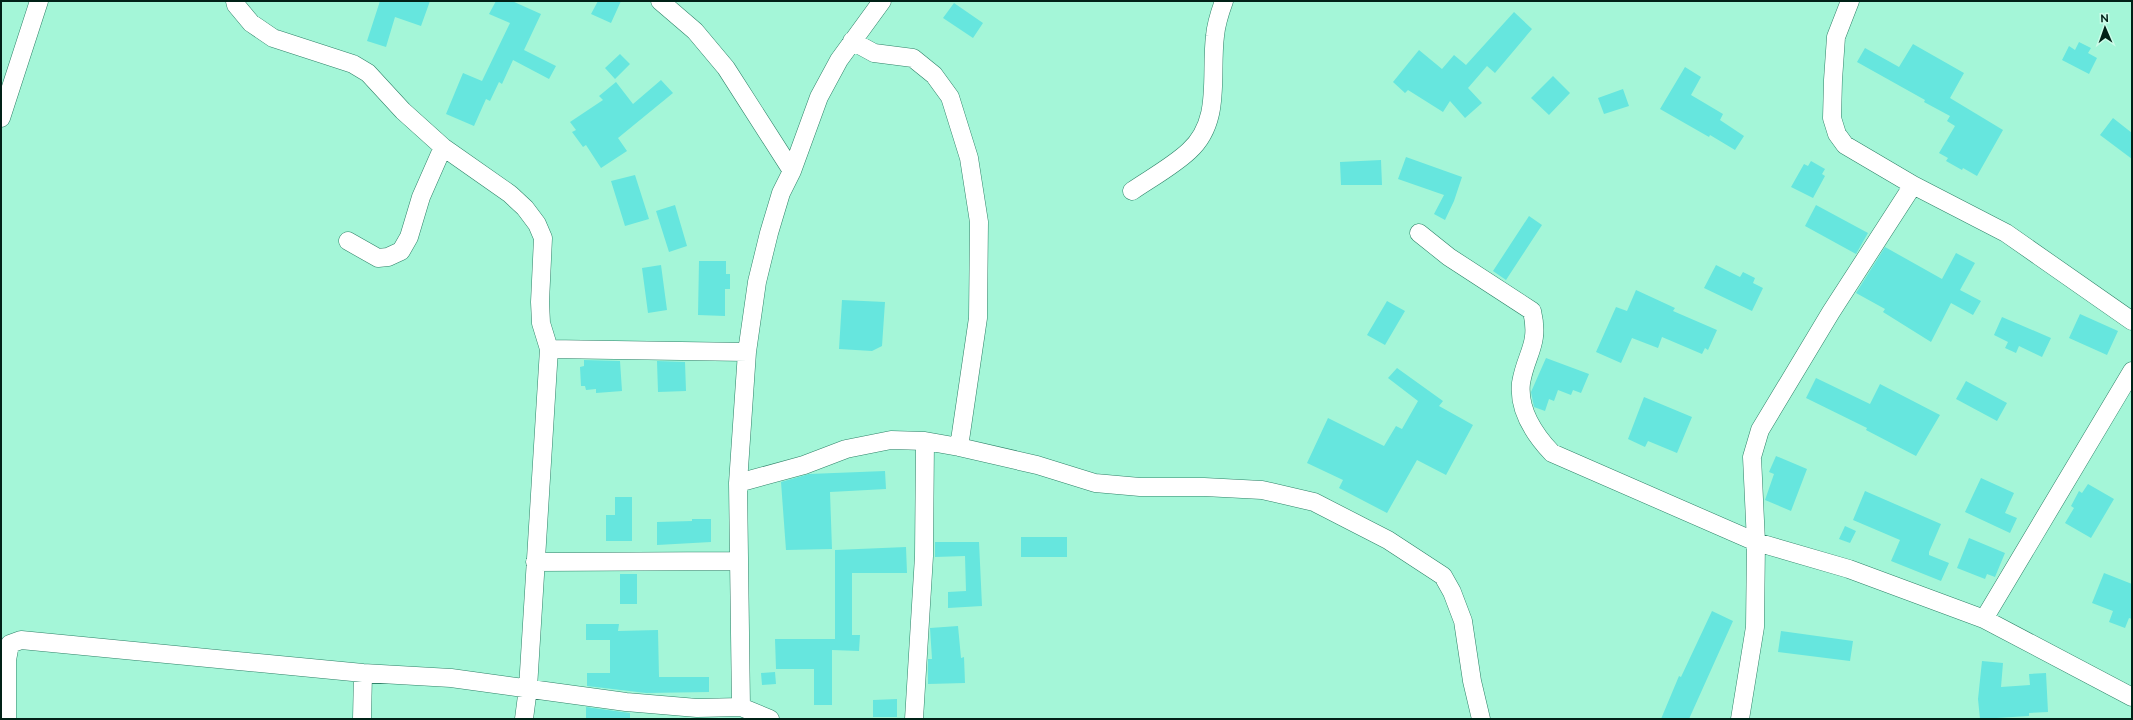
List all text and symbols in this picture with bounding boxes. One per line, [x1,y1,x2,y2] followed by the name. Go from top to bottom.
[2085,8,2125,48] north arrow
[2100,12,2109,25] text: N

